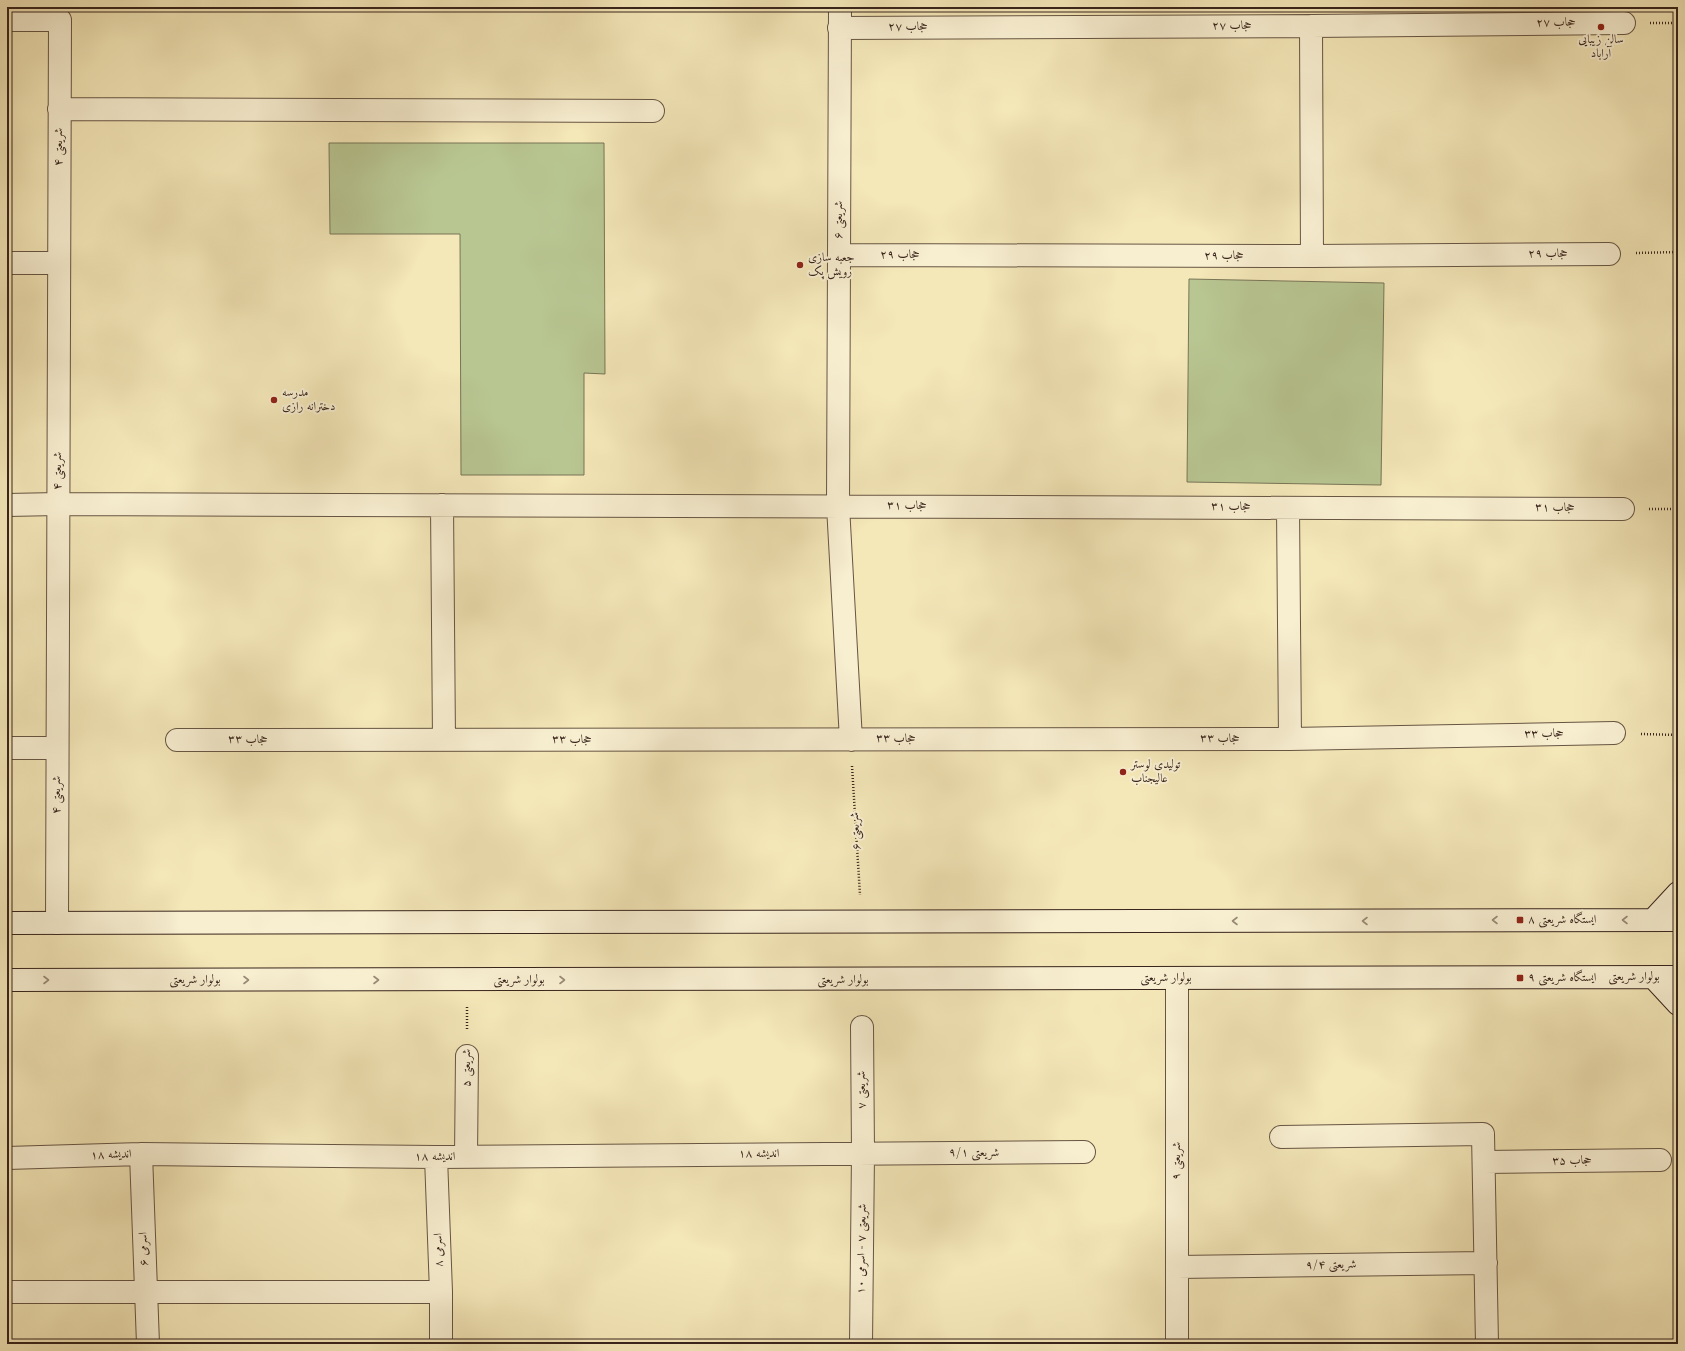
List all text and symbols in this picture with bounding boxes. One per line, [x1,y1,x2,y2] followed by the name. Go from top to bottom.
[1536,17,1576,30] street label: حجاب ۲۷
[1212,20,1252,33] street label: حجاب ۲۷
[888,21,928,34] street label: حجاب ۲۷
[1596,22,1606,32] marker: سالن زیبایی آراباد
[1578,34,1624,60] place label: سالن زیبایی آراباد
[53,128,67,166] street label: شریعتی ۴
[833,201,847,239] street label: شریعتی ۶
[1528,248,1568,261] street label: حجاب ۲۹
[880,249,920,262] street label: حجاب ۲۹
[1204,250,1244,263] street label: حجاب ۲۹
[808,252,855,280] place label: جعبه سازی رویش پک
[795,260,805,270] marker: جعبه سازی رویش پک
[282,387,335,413] place label: مدرسه دخترانه رازی
[269,395,279,405] marker: مدرسه دخترانه رازی
[52,452,66,490] street label: شریعتی ۴
[887,500,927,513] street label: حجاب ۳۱
[1211,501,1251,514] street label: حجاب ۳۱
[1535,502,1575,515] street label: حجاب ۳۱
[1524,728,1564,741] street label: حجاب ۳۳
[876,733,916,746] street label: حجاب ۳۳
[1200,733,1240,746] street label: حجاب ۳۳
[228,734,268,747] street label: حجاب ۳۳
[552,734,592,747] street label: حجاب ۳۳
[1129,759,1181,786] place label: تولیدی لوستر عالیجناب
[1118,767,1128,777] marker: تولیدی لوستر عالیجناب
[51,776,65,814] street label: شریعتی ۴
[849,811,865,850] street label: شریعتی ۶
[1528,911,1597,928] place label: ایستگاه شریعتی ۸
[1515,915,1525,925] marker: ایستگاه شریعتی ۸
[1492,916,1498,924] one-way arrow
[1622,916,1628,924] one-way arrow
[1232,917,1238,925] one-way arrow
[1362,917,1368,925] one-way arrow
[1528,969,1597,986] place label: ایستگاه شریعتی ۹
[1608,971,1660,985] street label: بولوار شریعتی
[1140,972,1192,986] street label: بولوار شریعتی
[1515,973,1525,983] marker: ایستگاه شریعتی ۹
[169,974,221,988] street label: بولوار شریعتی
[493,974,545,988] street label: بولوار شریعتی
[817,974,869,988] street label: بولوار شریعتی
[43,976,49,984] one-way arrow
[243,976,249,984] one-way arrow
[373,976,379,984] one-way arrow
[559,976,565,984] one-way arrow
[461,1049,475,1087] street label: شریعتی ۵
[856,1071,870,1109] street label: شریعتی ۷
[1171,1142,1185,1180] street label: شریعتی ۹
[949,1147,999,1161] street label: شریعتی ۹/۱
[90,1148,132,1162] street label: اندیشه ۱۸
[739,1148,780,1160] street label: اندیشه ۱۸
[415,1151,456,1163] street label: اندیشه ۱۸
[1552,1155,1592,1168] street label: حجاب ۳۵
[855,1204,871,1294] street label: شریعتی ۷ - اسرمی ۱۰
[137,1231,152,1266] street label: اسرمی ۶
[432,1232,447,1267] street label: اسرمی ۸
[1306,1259,1356,1273] street label: شریعتی ۹/۴

